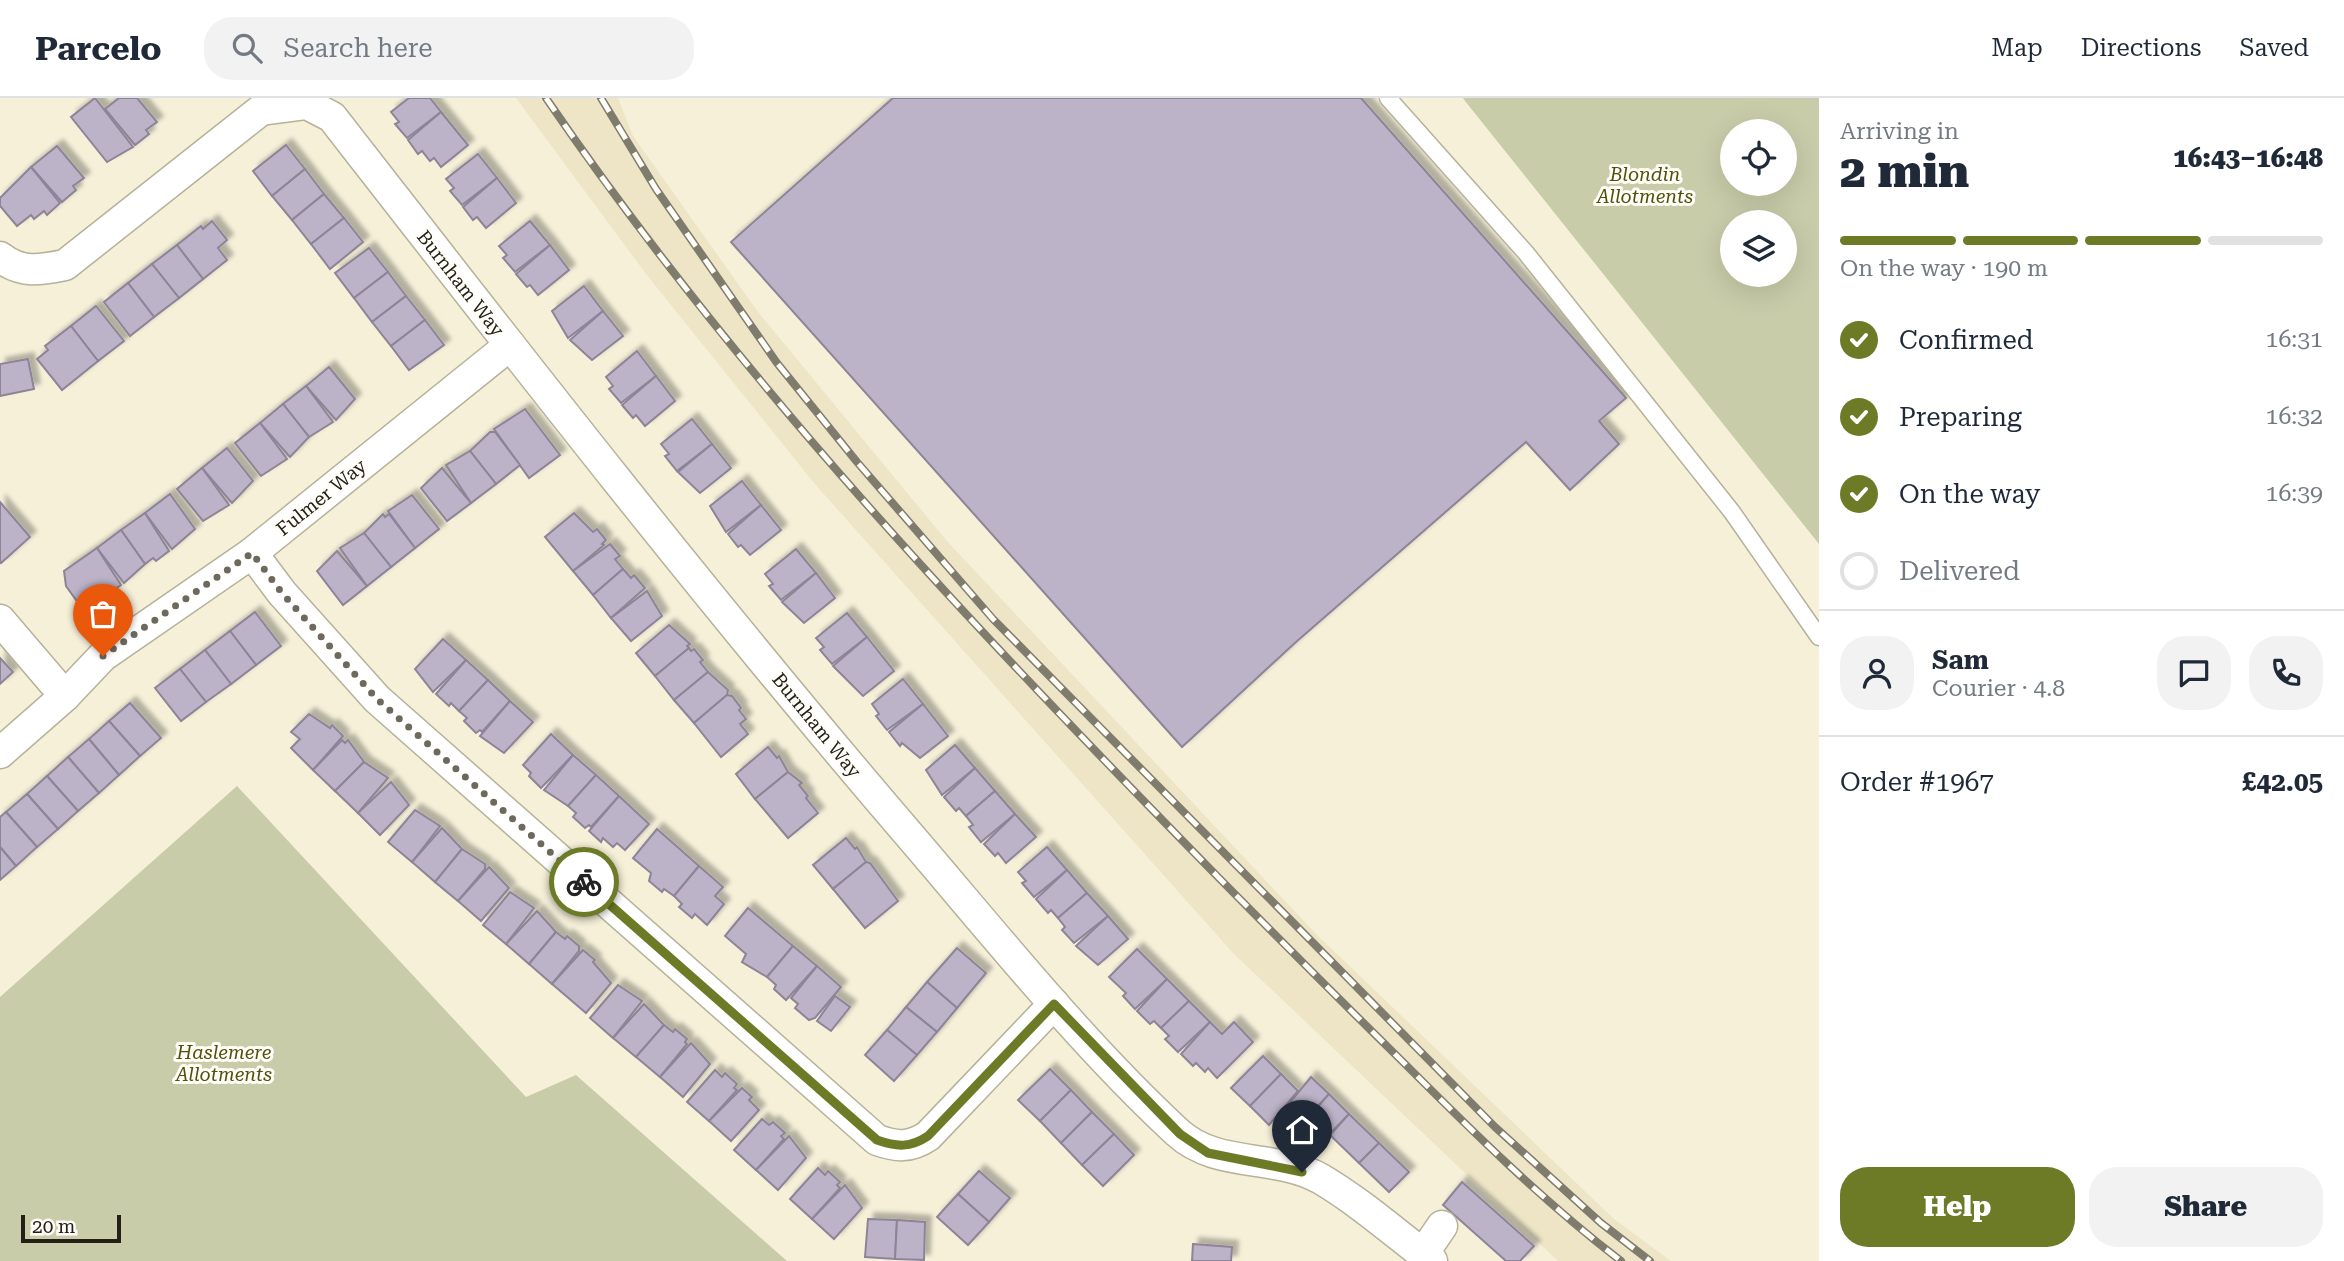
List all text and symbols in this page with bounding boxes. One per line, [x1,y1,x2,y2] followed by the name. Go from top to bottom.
[204,17,694,80] search box
[35,29,162,68] text: Parcelo
[228,29,266,67] icon: search
[284,33,433,63] text: Search here
[1991,34,2043,62] text: Map
[2081,34,2201,62] text: Directions
[2239,34,2309,62] text: Saved
[1840,118,1959,145] text: Arriving in
[1720,119,1797,287] map controls
[1720,119,1797,196] button: locate
[2173,143,2323,173] text: 16:43–16:48
[1840,144,1969,198] text: 2 min
[1596,163,1693,208] park label: Blondin Allotments
[1720,210,1797,287] button: layers
[412,226,510,342] street label: Burnham Way
[1840,255,2048,282] text: On the way · 190 m
[1840,321,1878,359] icon: check
[1899,325,2034,355] text: Confirmed
[2266,326,2323,353] text: 16:31
[1840,398,1878,436] icon: check
[1899,402,2022,432] text: Preparing
[2266,403,2323,430] text: 16:32
[272,454,372,541] street label: Fulmer Way
[1840,475,1878,513] icon: check
[1899,479,2040,509] text: On the way
[2266,480,2323,507] text: 16:39
[1899,556,2020,586] text: Delivered
[73,584,133,656] pin
[84,595,122,633] icon: bag
[1840,636,1914,710] button: person
[2157,636,2231,710] button: chat
[2249,636,2323,710] button: phone
[1932,645,1989,675] text: Sam
[767,668,866,783] street label: Burnham Way
[1932,675,2065,702] text: Courier · 4.8
[1840,767,1994,797] text: Order #1967
[2242,767,2323,797] text: £42.05
[549,847,619,917] courier
[565,863,603,901] icon: bike
[175,1041,272,1086] park label: Haslemere Allotments
[1272,1100,1332,1172] pin
[1283,1111,1321,1149] icon: home
[1840,1167,2075,1247] button: Help
[2089,1167,2323,1247] button: Share
[21,1212,121,1244] scale bar
[32,1215,75,1238] text: 20 m

